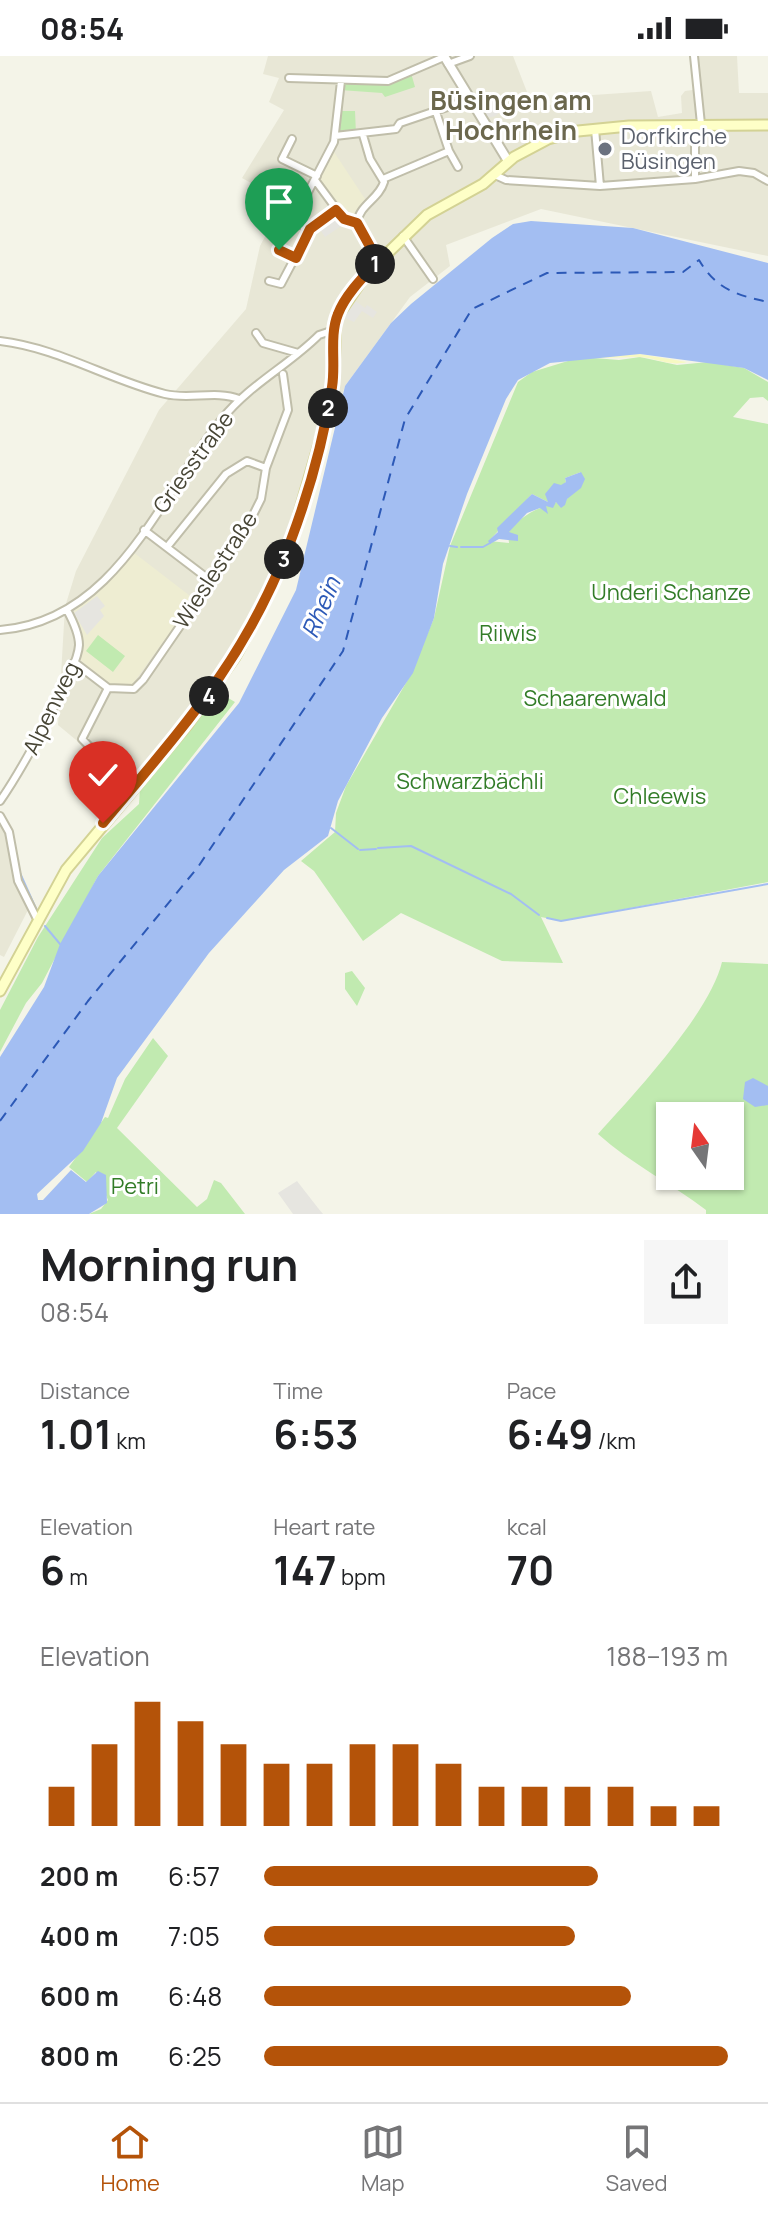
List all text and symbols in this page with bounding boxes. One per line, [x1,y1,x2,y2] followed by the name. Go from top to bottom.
[40,8,124,49] text: 08:54
[430,82,592,148] district label: Büsingen am Hochrhein
[621,121,727,176] place label: Dorfkirche Büsingen
[596,140,614,158] marker: Dorfkirche Büsingen
[245,168,313,250] pin
[257,180,301,224] icon: arrive
[355,244,395,284] pin: 1
[370,249,380,279] text: 1
[308,388,348,428] pin: 2
[321,393,335,423] text: 2
[146,405,240,519] street label: Griesstraße
[166,506,264,634] street label: Wieslestraße
[264,539,304,579] pin: 3
[278,544,290,574] text: 3
[292,571,348,643] water label: Rhein
[591,577,751,607] park label: Underi Schanze
[479,618,537,648] park label: Riiwis
[16,656,86,760] street label: Alpenweg
[189,676,229,716] pin: 4
[202,681,216,711] text: 4
[523,683,667,713] park label: Schaarenwald
[69,741,137,823] pin
[81,753,125,797] icon: check
[396,766,544,796] park label: Schwarzbächli
[614,781,706,811] park label: Chleewis
[656,1102,744,1190] north arrow
[656,1102,744,1190] map controls
[111,1171,159,1201] park label: Petri
[40,1234,298,1294] text: Morning run
[644,1240,728,1324] button: share
[40,1294,109,1330] text: 08:54
[40,1376,130,1406] text: Distance
[273,1376,323,1406] text: Time
[507,1376,556,1406] text: Pace
[40,1406,112,1461] text: 1.01
[273,1406,359,1461] text: 6:53
[507,1406,593,1461] text: 6:49
[112,1426,146,1456] text: km
[593,1426,636,1456] text: /km
[40,1512,133,1542] text: Elevation
[273,1512,375,1542] text: Heart rate
[507,1512,547,1542] text: kcal
[40,1542,65,1597] text: 6
[273,1542,337,1597] text: 147
[507,1542,554,1597] text: 70
[65,1562,88,1592] text: m
[337,1562,386,1592] text: bpm
[40,1638,150,1674] text: Elevation
[606,1638,728,1674] text: 188–193 m
[40,1858,118,1894] text: 200 m
[168,1858,220,1894] text: 6:57
[40,1918,119,1954] text: 400 m
[168,1918,220,1954] text: 7:05
[40,1978,119,2014] text: 600 m
[168,1978,222,2014] text: 6:48
[40,2038,119,2074] text: 800 m
[168,2038,222,2074] text: 6:25
[100,2120,160,2198] tab: Home
[361,2120,405,2198] tab: Map
[606,2120,668,2198] tab: Saved

